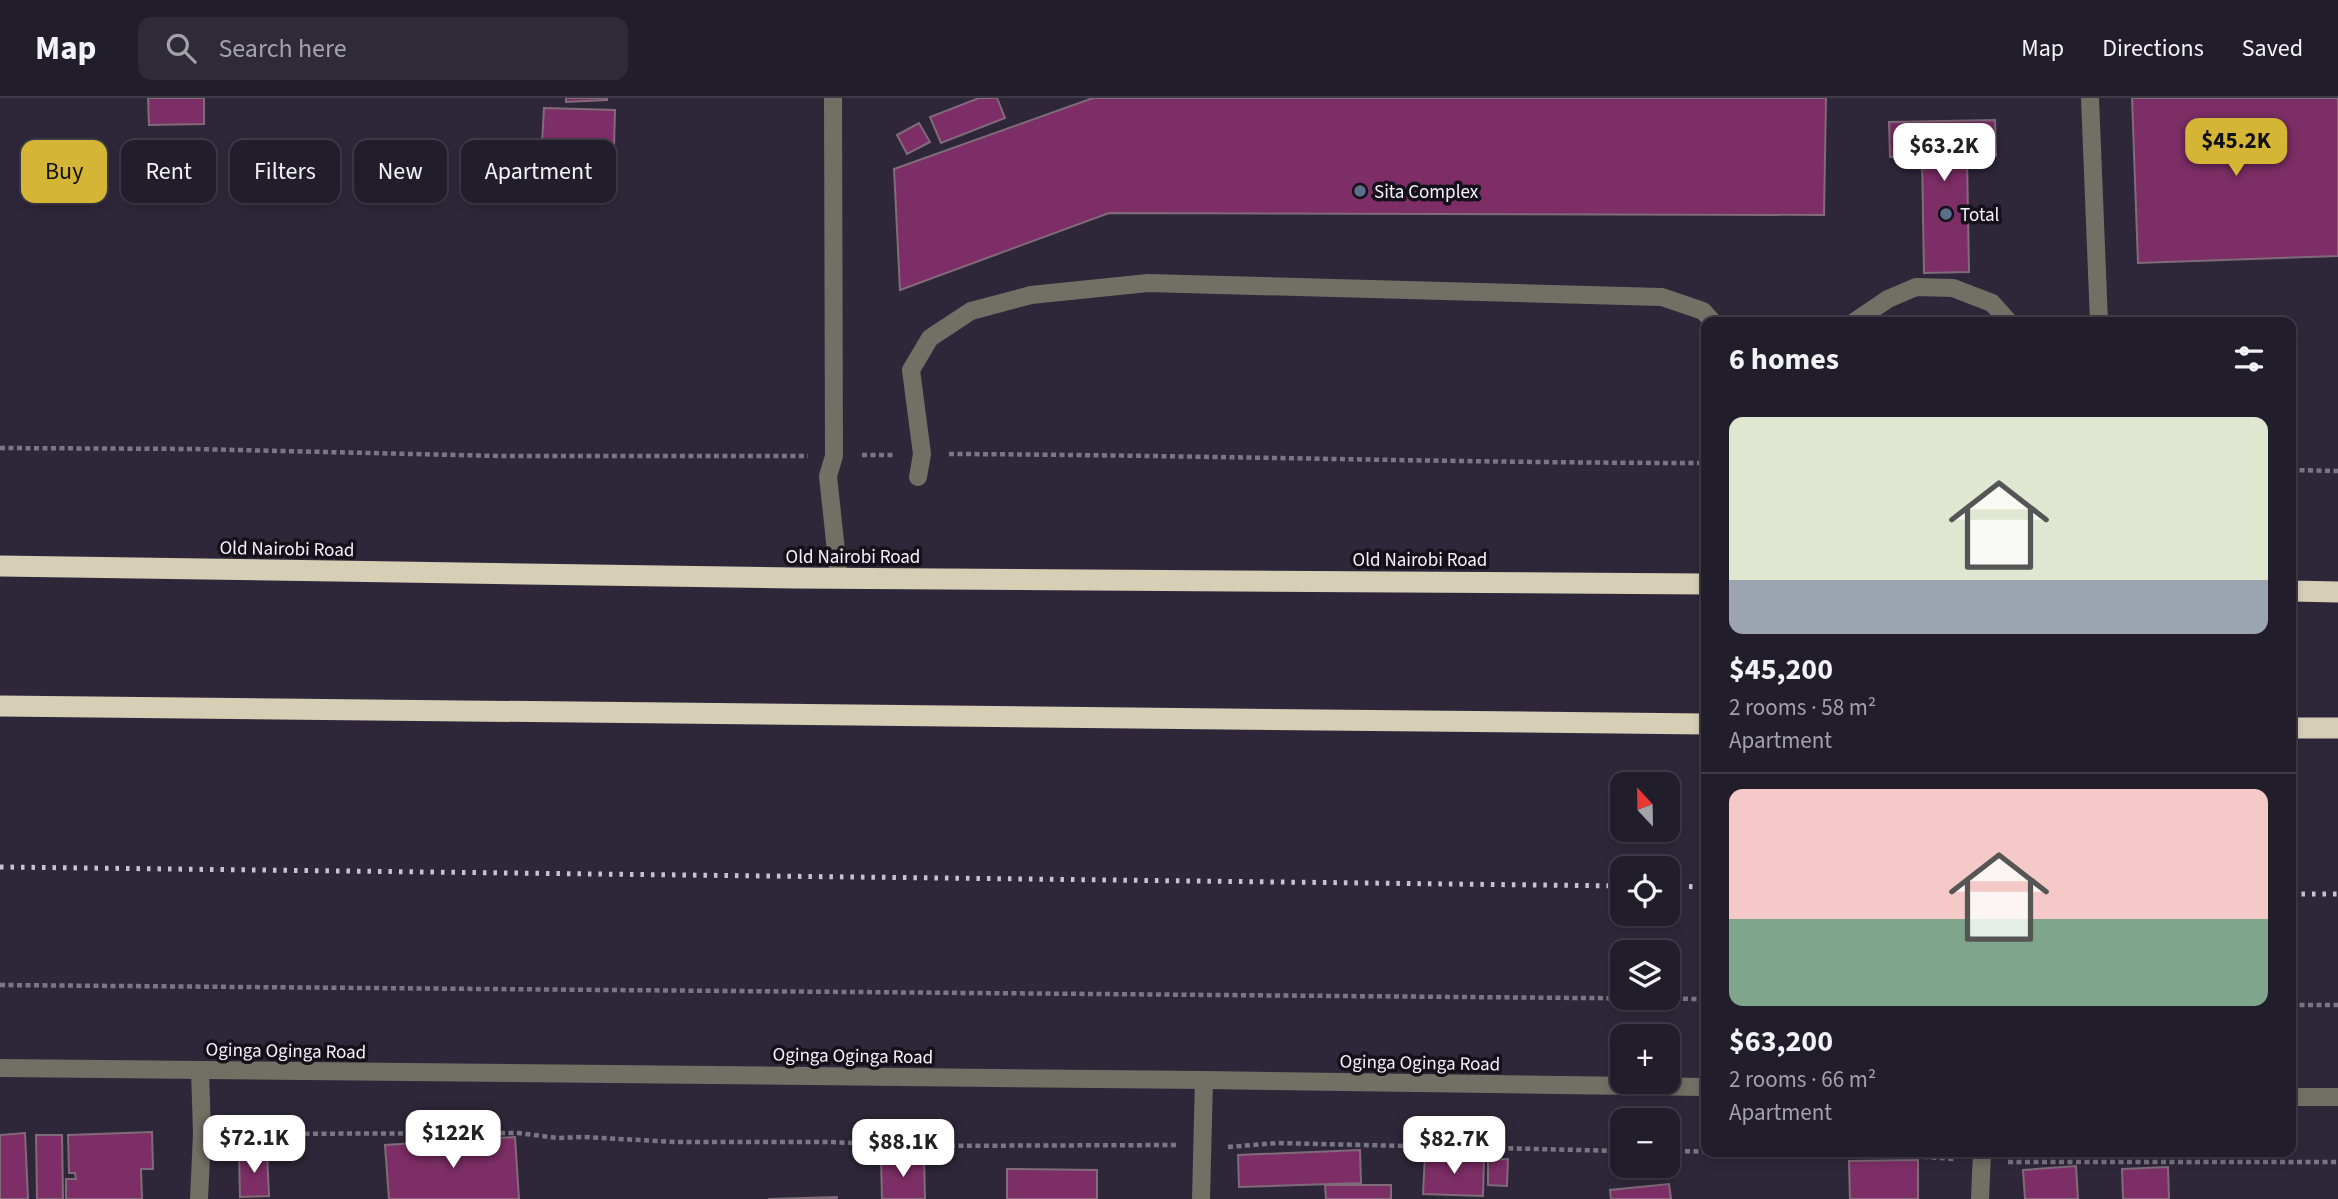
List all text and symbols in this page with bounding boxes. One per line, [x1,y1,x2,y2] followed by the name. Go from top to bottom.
[138,17,628,80] search box
[35,25,96,72] text: Map
[162,29,200,67] icon: search
[218,30,347,67] text: Search here
[2021,31,2064,66] text: Map
[2102,31,2204,66] text: Directions
[2242,31,2303,66] text: Saved
[2179,118,2293,178] pin: $45.2K
[1887,123,2001,183] pin: $63.2K
[2201,124,2271,157] text: $45.2K
[1909,129,1979,162] text: $63.2K
[21,140,107,203] chip: Buy
[121,140,216,203] chip: Rent
[230,140,340,203] chip: Filters
[354,140,447,203] chip: New
[461,140,616,203] chip: Apartment
[1374,179,1479,206] place label: Sita Complex
[1352,183,1368,199] marker: Sita Complex
[1960,202,1999,229] place label: Total
[1938,206,1954,222] marker: Total
[1729,338,1839,381] text: 6 homes
[2230,340,2268,378] icon: filters
[1936,462,2062,588] icon: home
[219,535,355,564] street label: Old Nairobi Road
[786,544,920,571] street label: Old Nairobi Road
[1353,547,1487,574] street label: Old Nairobi Road
[1729,648,1833,691] text: $45,200
[1729,691,1876,724] text: 2 rooms · 58 m²
[1729,724,1832,757] text: Apartment
[1610,772,1680,842] north arrow
[1610,772,1680,1178] map controls
[1936,834,2062,960] icon: home
[1610,856,1680,926] button: locate
[1610,940,1680,1010] button: layers
[1729,1020,1833,1063] text: $63,200
[1610,1024,1680,1094] button: +
[205,1037,366,1066] street label: Oginga Oginga Road
[772,1042,933,1071] street label: Oginga Oginga Road
[1339,1049,1500,1078] street label: Oginga Oginga Road
[1729,1063,1876,1096] text: 2 rooms · 66 m²
[1729,1096,1832,1129] text: Apartment
[1610,1108,1680,1178] button: −
[404,1110,502,1170] pin: $122K
[197,1116,311,1175] pin: $72.1K
[422,1116,484,1149] text: $122K
[1397,1116,1511,1176] pin: $82.7K
[846,1119,960,1179] pin: $88.1K
[219,1121,289,1154] text: $72.1K
[1419,1122,1489,1155] text: $82.7K
[868,1125,938,1158] text: $88.1K

